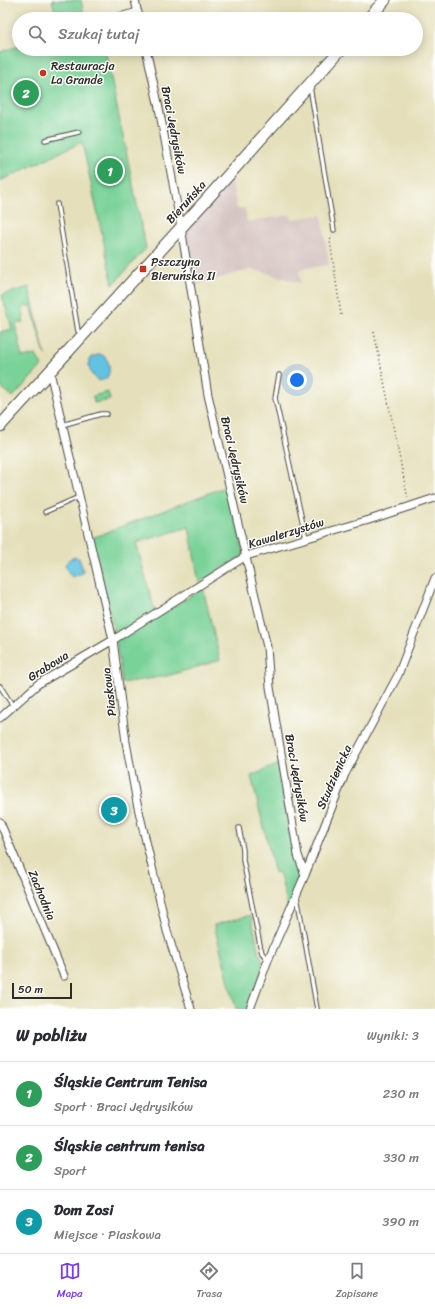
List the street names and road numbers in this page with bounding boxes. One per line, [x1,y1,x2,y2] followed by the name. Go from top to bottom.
[155,84,193,177] street label: Braci Jędrysików
[160,175,212,229] street label: Bieruńska
[214,414,256,507] street label: Braci Jędrysików
[245,511,327,555] street label: Kawalerzystów
[23,645,73,687] street label: Grabowa
[95,666,123,718] street label: Piaskowa
[278,732,316,825] street label: Braci Jędrysików
[310,740,358,813] street label: Studzienicka
[22,866,62,924] street label: Zachodnia

